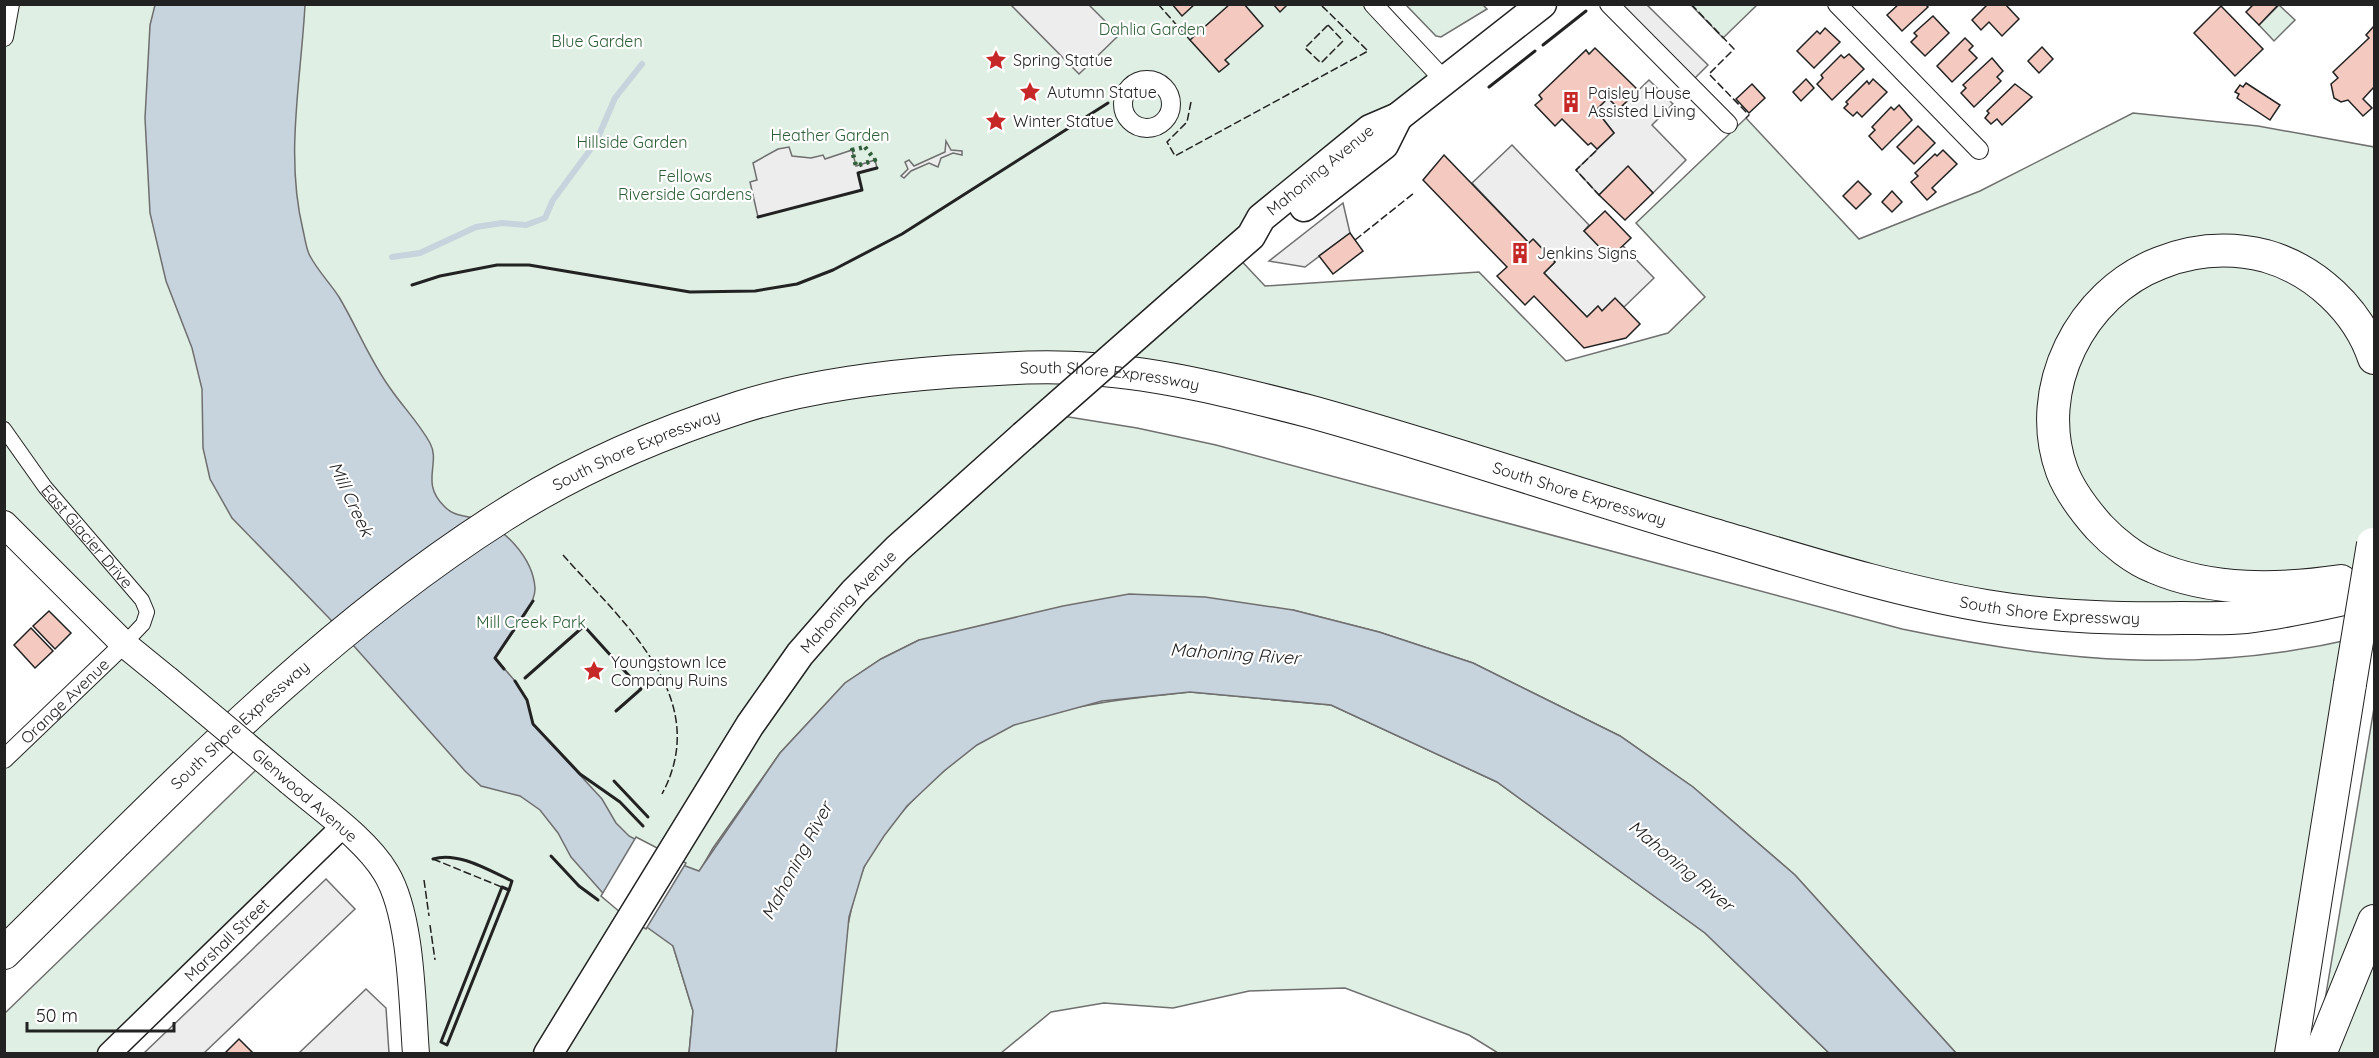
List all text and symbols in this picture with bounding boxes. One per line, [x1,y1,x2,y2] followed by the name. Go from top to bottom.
[1099,19,1205,39] park label: Dahlia Garden
[551,31,643,51] park label: Blue Garden
[984,48,1008,72] place icon: Spring Statue
[1013,50,1113,70] place label: Spring Statue
[1018,80,1042,104] place icon: Autumn Statue
[1047,82,1157,102] place label: Autumn Statue
[1588,83,1696,121] place label: Paisley House Assisted Living
[1559,90,1583,114] building icon: Paisley House Assisted Living
[984,109,1008,133] place icon: Winter Statue
[1013,111,1114,131] place label: Winter Statue
[1262,120,1378,220] street label: Mahoning Avenue
[770,125,890,145] park label: Heather Garden
[576,132,688,152] park label: Hillside Garden
[618,166,752,204] park label: Fellows Riverside Gardens
[1508,241,1532,265] building icon: Jenkins Signs
[1537,243,1637,263] place label: Jenkins Signs
[1019,357,1201,395] street label: South Shore Expressway
[549,405,723,495] street label: South Shore Expressway
[1490,457,1669,530] street label: South Shore Expressway
[324,458,379,541] water label: Mill Creek
[37,480,137,592] street label: East Glacier Drive
[796,546,900,657] street label: Mahoning Avenue
[1958,591,2140,628] street label: South Shore Expressway
[476,612,586,632] park label: Mill Creek Park
[1169,637,1303,670] water label: Mahoning River
[611,652,728,690] place label: Youngstown Ice Company Ruins
[16,654,113,748] street label: Orange Avenue
[166,656,313,793] street label: South Shore Expressway
[582,659,606,683] place icon: Youngstown Ice Company Ruins
[248,744,362,846] street label: Glenwood Avenue
[756,796,838,924] water label: Mahoning River
[1624,815,1740,918] water label: Mahoning River
[180,894,273,985] street label: Marshall Street
[27,995,174,1033] scale bar
[36,1004,78,1027] text: 50 m

